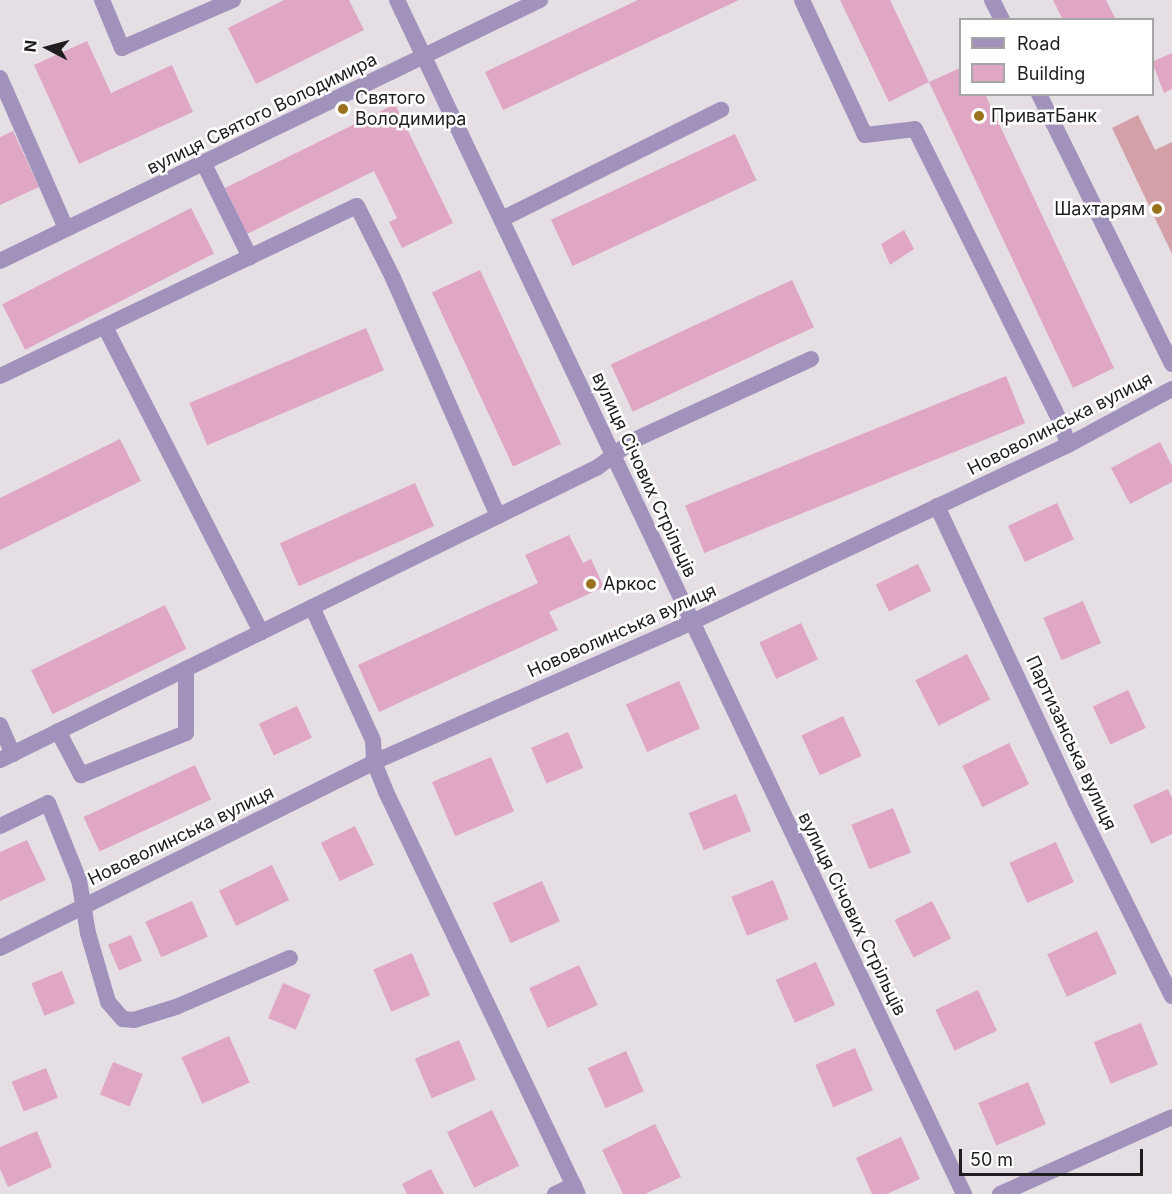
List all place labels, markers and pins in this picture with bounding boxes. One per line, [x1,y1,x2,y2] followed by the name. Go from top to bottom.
[355,88,466,130] place label: Святого Володимира
[336,102,350,116] marker: Святого Володимира
[991,105,1097,127] place label: ПриватБанк
[972,109,986,123] marker: ПриватБанк
[1054,198,1145,220] place label: Шахтарям
[1150,202,1164,216] marker: Шахтарям
[603,573,657,595] place label: Аркос
[584,577,598,591] marker: Аркос

